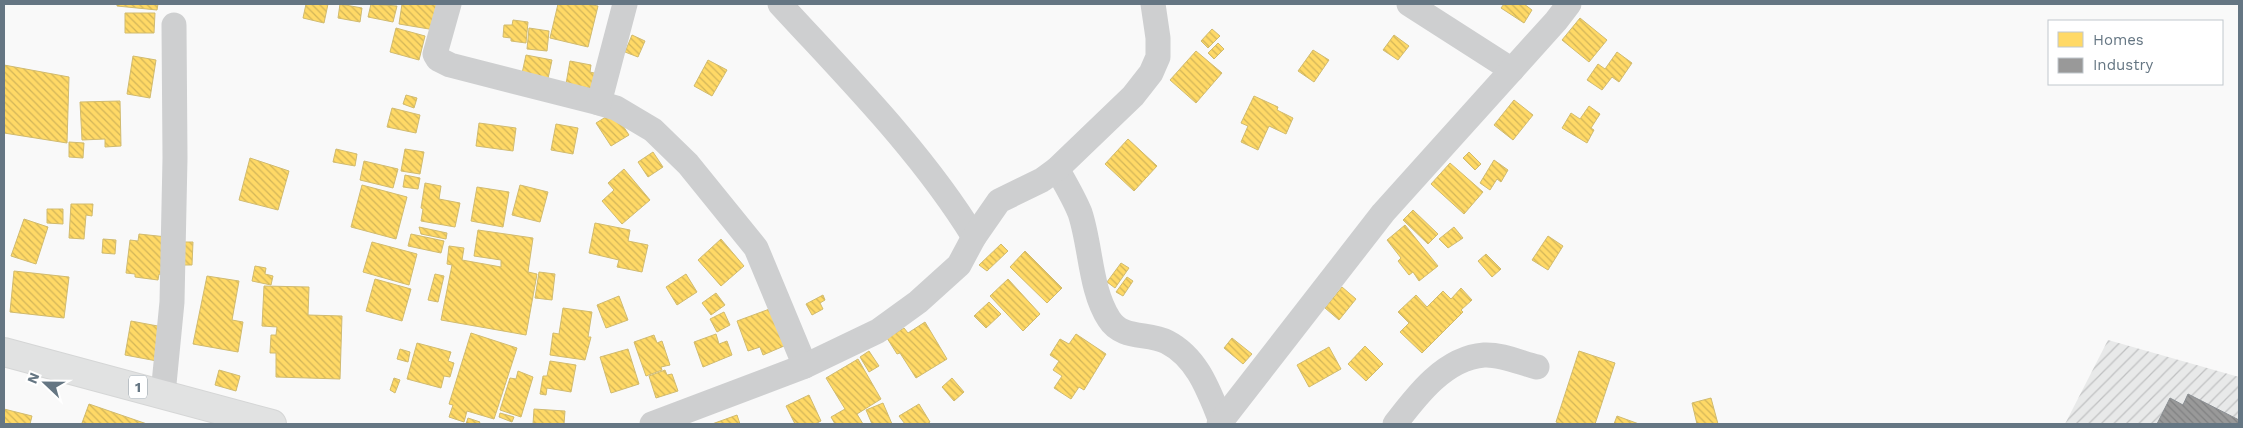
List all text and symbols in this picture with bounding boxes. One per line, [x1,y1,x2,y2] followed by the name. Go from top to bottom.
[2048,20,2223,85] legend
[2093,31,2144,49] text: Homes
[2093,56,2154,74] text: Industry
[20,358,70,408] north arrow
[24,370,42,386] text: N
[129,376,147,398] road number: 1

